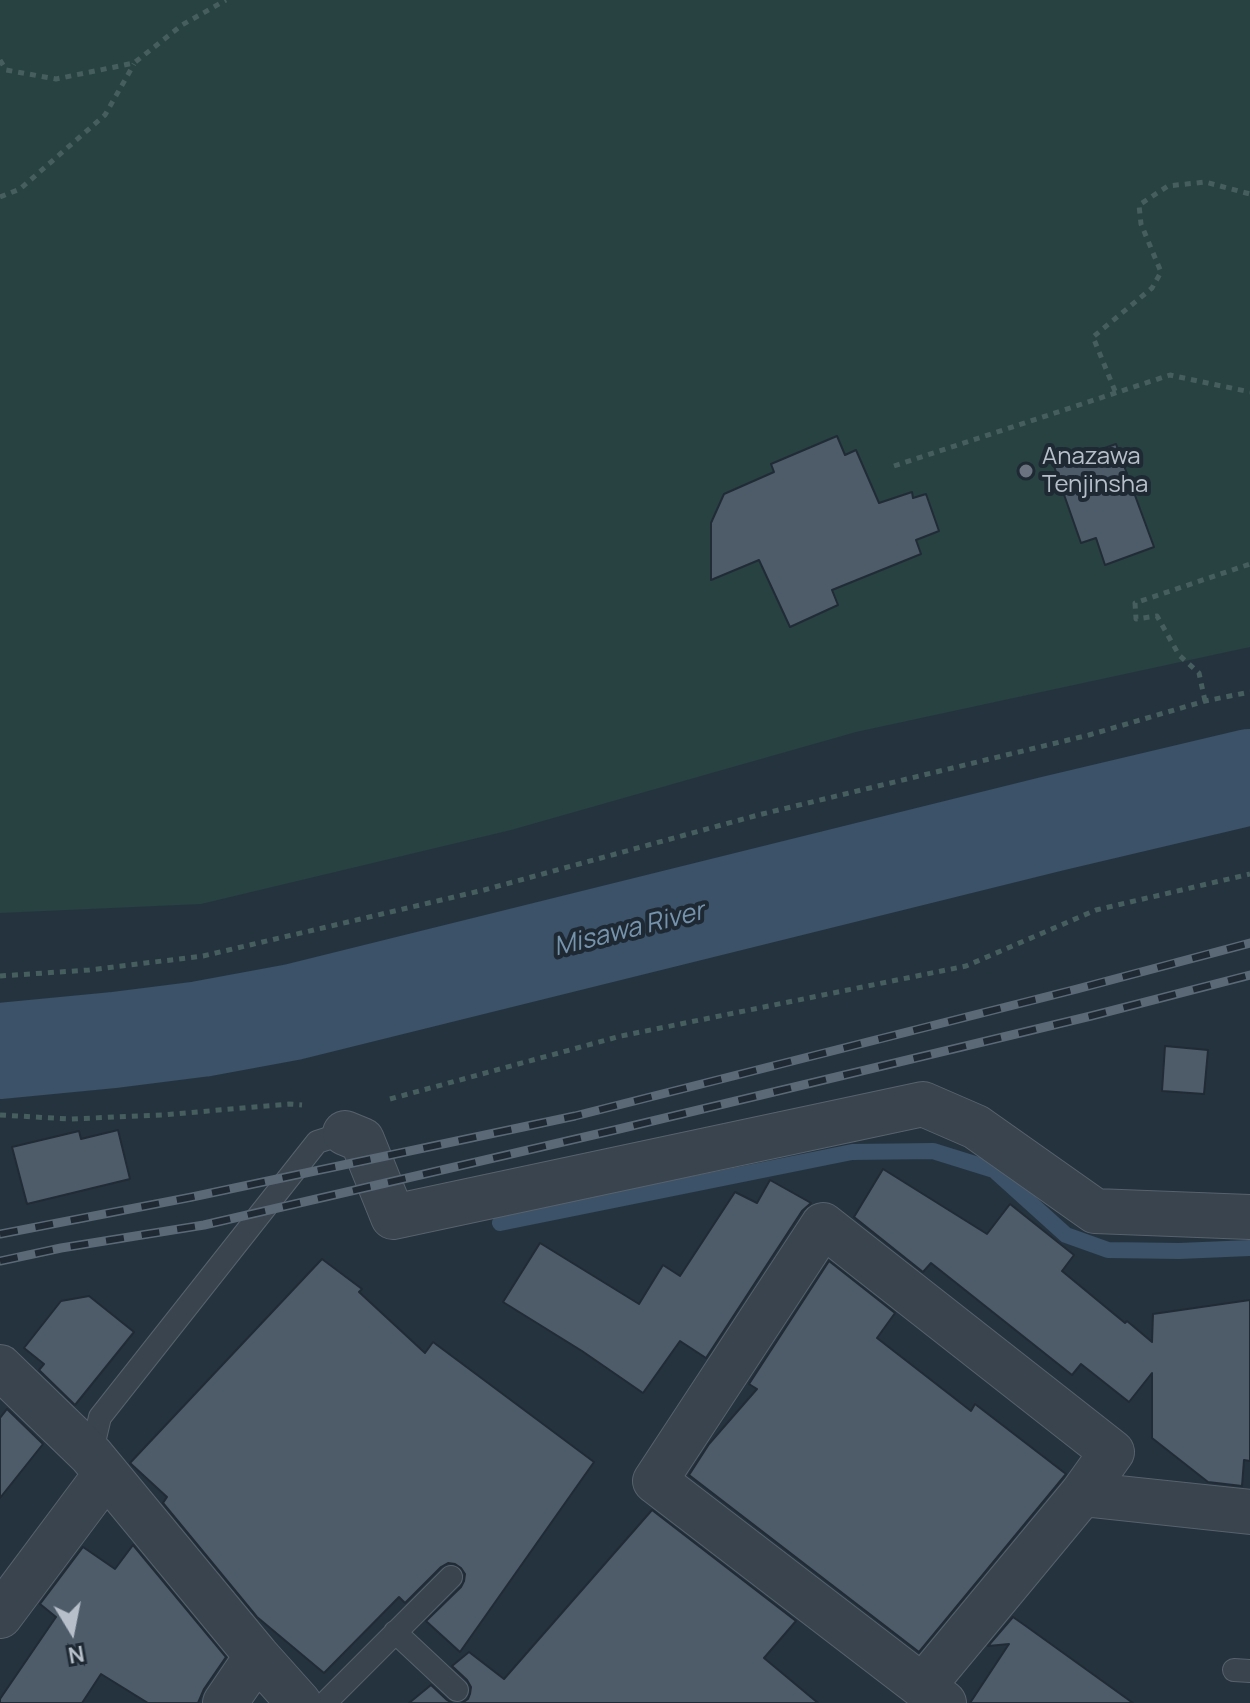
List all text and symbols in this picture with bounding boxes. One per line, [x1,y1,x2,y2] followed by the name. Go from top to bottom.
[1042,443,1148,499] place label: Anazawa Tenjinsha
[1017,462,1035,480] marker: Anazawa Tenjinsha
[550,896,708,964] water label: Misawa River
[32,1591,112,1671] north arrow
[66,1638,87,1671] text: N

